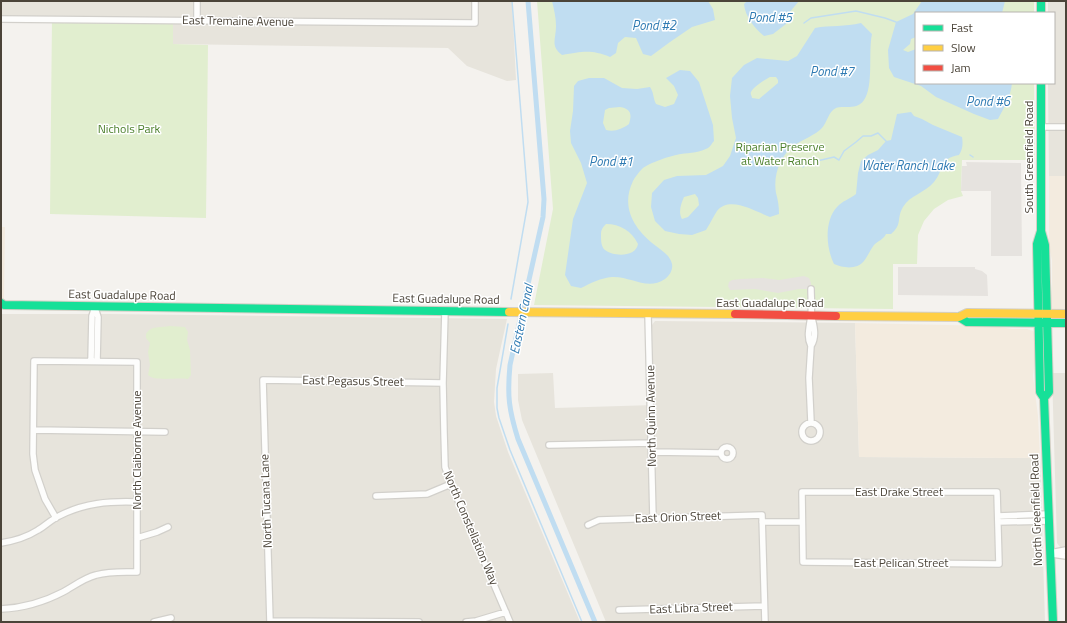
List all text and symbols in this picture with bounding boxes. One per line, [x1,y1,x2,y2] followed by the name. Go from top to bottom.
[748,7,794,27] water label: Pond #5
[182,10,294,31] street label: East Tremaine Avenue
[915,12,1055,84] legend
[632,15,677,35] water label: Pond #2
[951,18,974,37] text: Fast
[951,38,976,57] text: Slow
[951,58,971,77] text: Jam
[810,61,856,81] water label: Pond #7
[966,91,1012,111] water label: Pond #6
[1019,101,1038,213] street label: South Greenfield Road
[98,119,161,138] park label: Nichols Park
[736,137,824,170] park label: Riparian Preserve at Water Ranch
[589,151,633,171] water label: Pond #1
[862,155,955,175] water label: Water Ranch Lake
[504,280,539,356] water label: Eastern Canal
[68,284,176,305] street label: East Guadalupe Road
[392,288,500,309] street label: East Guadalupe Road
[716,293,824,312] street label: East Guadalupe Road
[640,365,661,467] street label: North Quinn Avenue
[302,370,405,391] street label: East Pegasus Street
[127,390,146,510] street label: North Claiborne Avenue
[254,454,277,548] street label: North Tucana Lane
[1024,454,1047,566] street label: North Greenfield Road
[439,468,504,588] street label: North Constellation Way
[855,482,944,501] street label: East Drake Street
[635,505,722,527] street label: East Orion Street
[854,553,949,572] street label: East Pelican Street
[649,597,734,618] street label: East Libra Street

